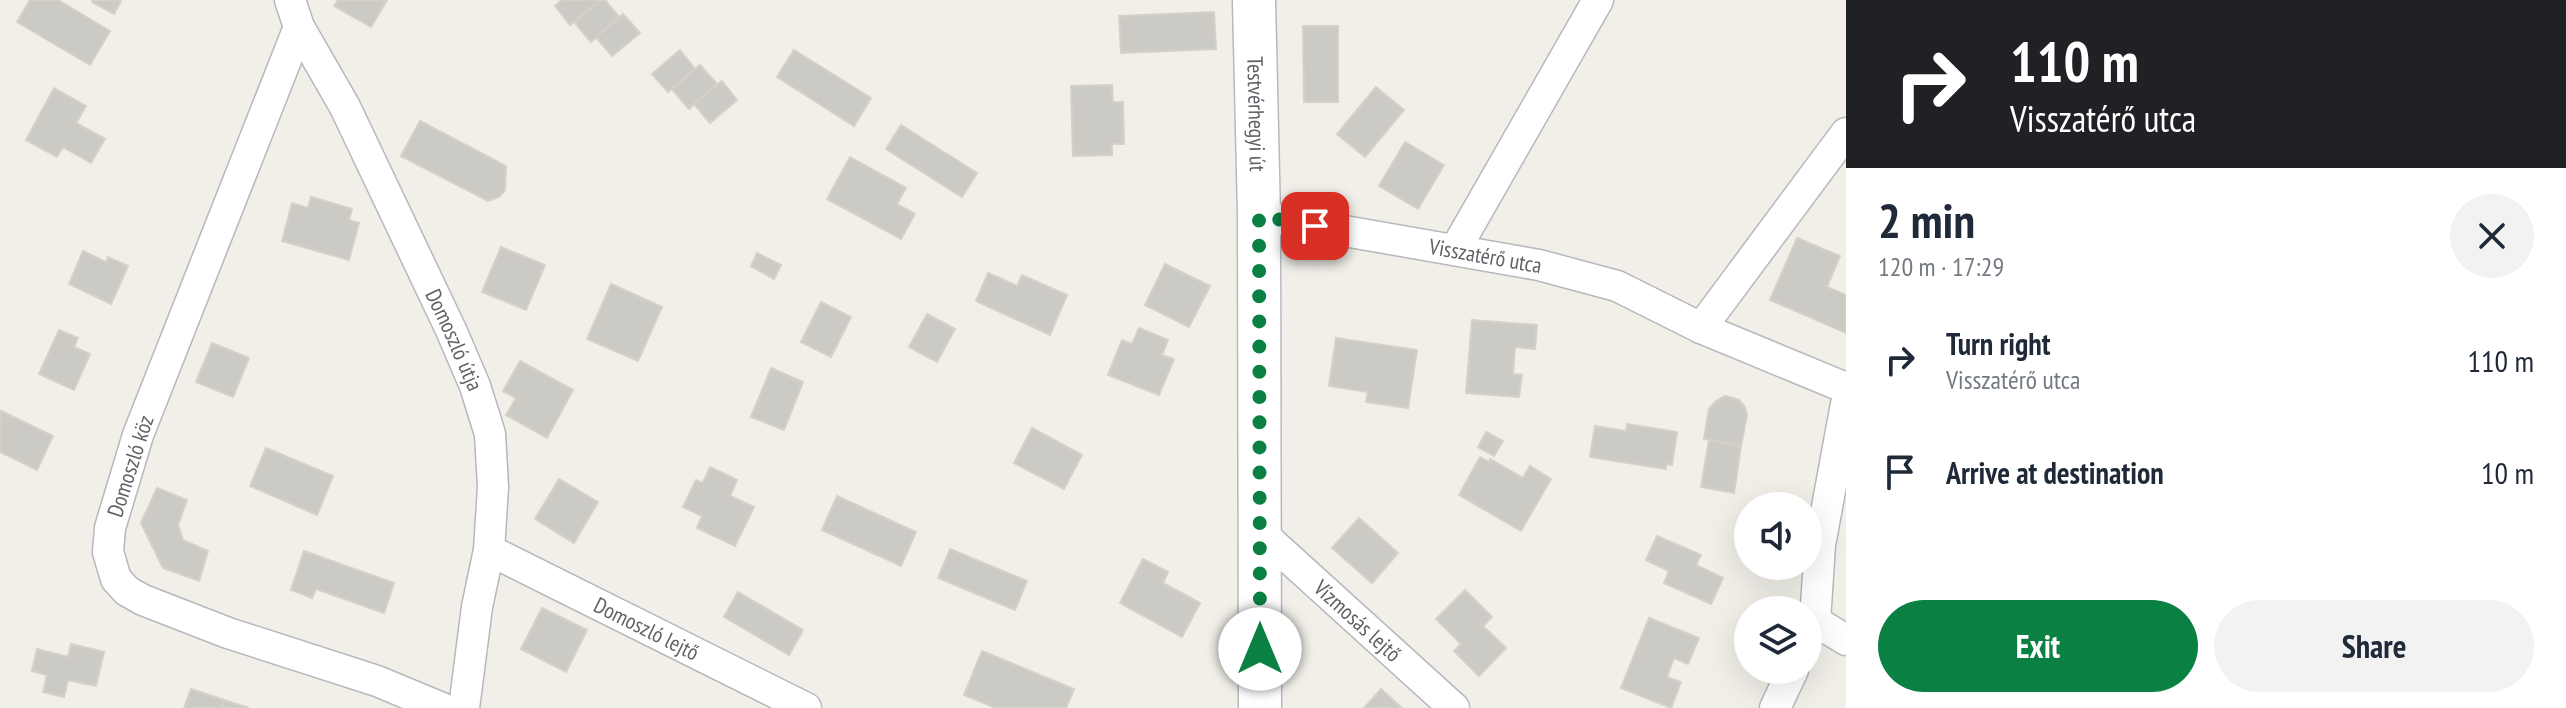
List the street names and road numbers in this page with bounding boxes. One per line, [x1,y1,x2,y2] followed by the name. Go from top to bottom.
[1241,56,1272,172] street label: Testvérhegyi út
[1426,232,1544,279] street label: Visszatérő utca
[419,284,489,395] street label: Domoszló útja
[100,412,160,520] street label: Domoszló köz
[1307,573,1407,668] street label: Vízmosás lejtő
[589,591,704,666] street label: Domoszló lejtő

